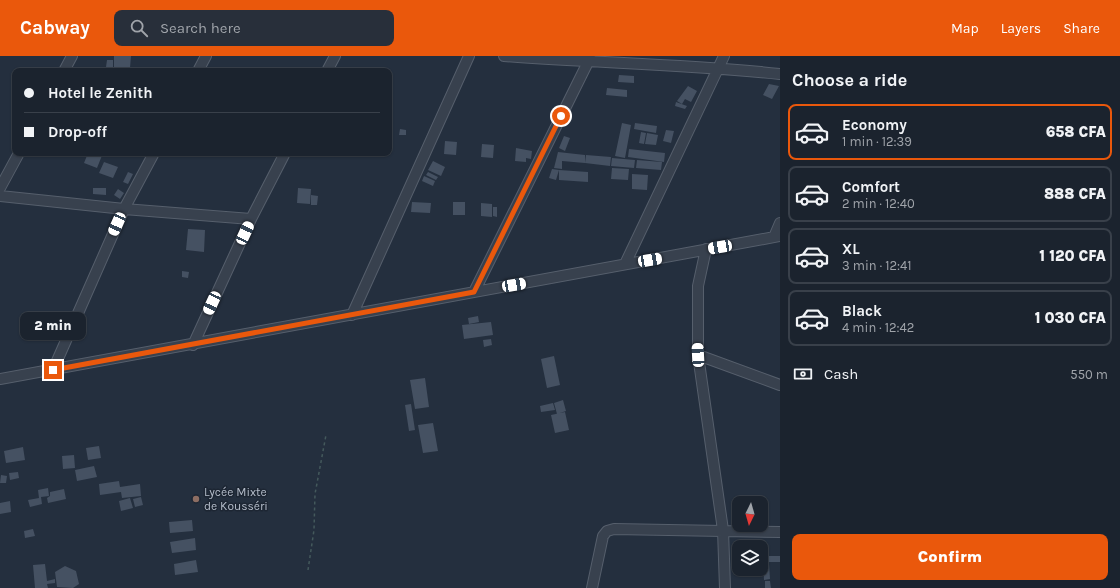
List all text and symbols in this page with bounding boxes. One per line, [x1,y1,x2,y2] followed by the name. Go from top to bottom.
[114,10,394,46] search box
[20,17,90,39] text: Cabway
[128,17,150,39] icon: search
[160,19,241,37] text: Search here
[951,20,979,37] text: Map
[1001,20,1041,37] text: Layers
[1063,20,1100,37] text: Share
[792,69,907,91] text: Choose a ride
[48,84,153,102] text: Hotel le Zenith
[552,107,570,125] route start
[794,114,830,150] icon: car
[842,116,907,134] text: Economy
[48,123,107,141] text: Drop-off
[1046,123,1106,141] text: 658 CFA
[842,134,912,149] text: 1 min · 12:39
[794,176,830,212] icon: car
[842,178,900,196] text: Comfort
[1044,185,1106,203] text: 888 CFA
[842,196,915,211] text: 2 min · 12:40
[107,211,127,237] car
[234,220,256,246] car
[794,238,830,274] icon: car
[707,239,733,255] car
[842,240,860,258] text: XL
[1039,247,1106,265] text: 1 120 CFA
[637,252,663,268] car
[842,258,912,273] text: 3 min · 12:41
[501,277,527,293] car
[201,290,223,316] car
[794,300,830,336] icon: car
[842,302,882,320] text: Black
[1035,309,1106,327] text: 1 030 CFA
[20,312,86,340] callout: 2 min
[34,318,72,333] text: 2 min
[842,320,914,335] text: 4 min · 12:42
[691,343,705,367] car
[44,361,62,379] route end
[792,363,814,385] icon: cash
[824,365,858,383] text: Cash
[1070,367,1108,382] text: 550 m
[204,485,268,513] place label: Lycée Mixte de Kousséri
[191,494,201,504] marker: Lycée Mixte de Kousséri
[732,496,768,532] north arrow
[732,496,768,576] map controls
[792,534,1108,580] button: Confirm
[732,540,768,576] button: layers

